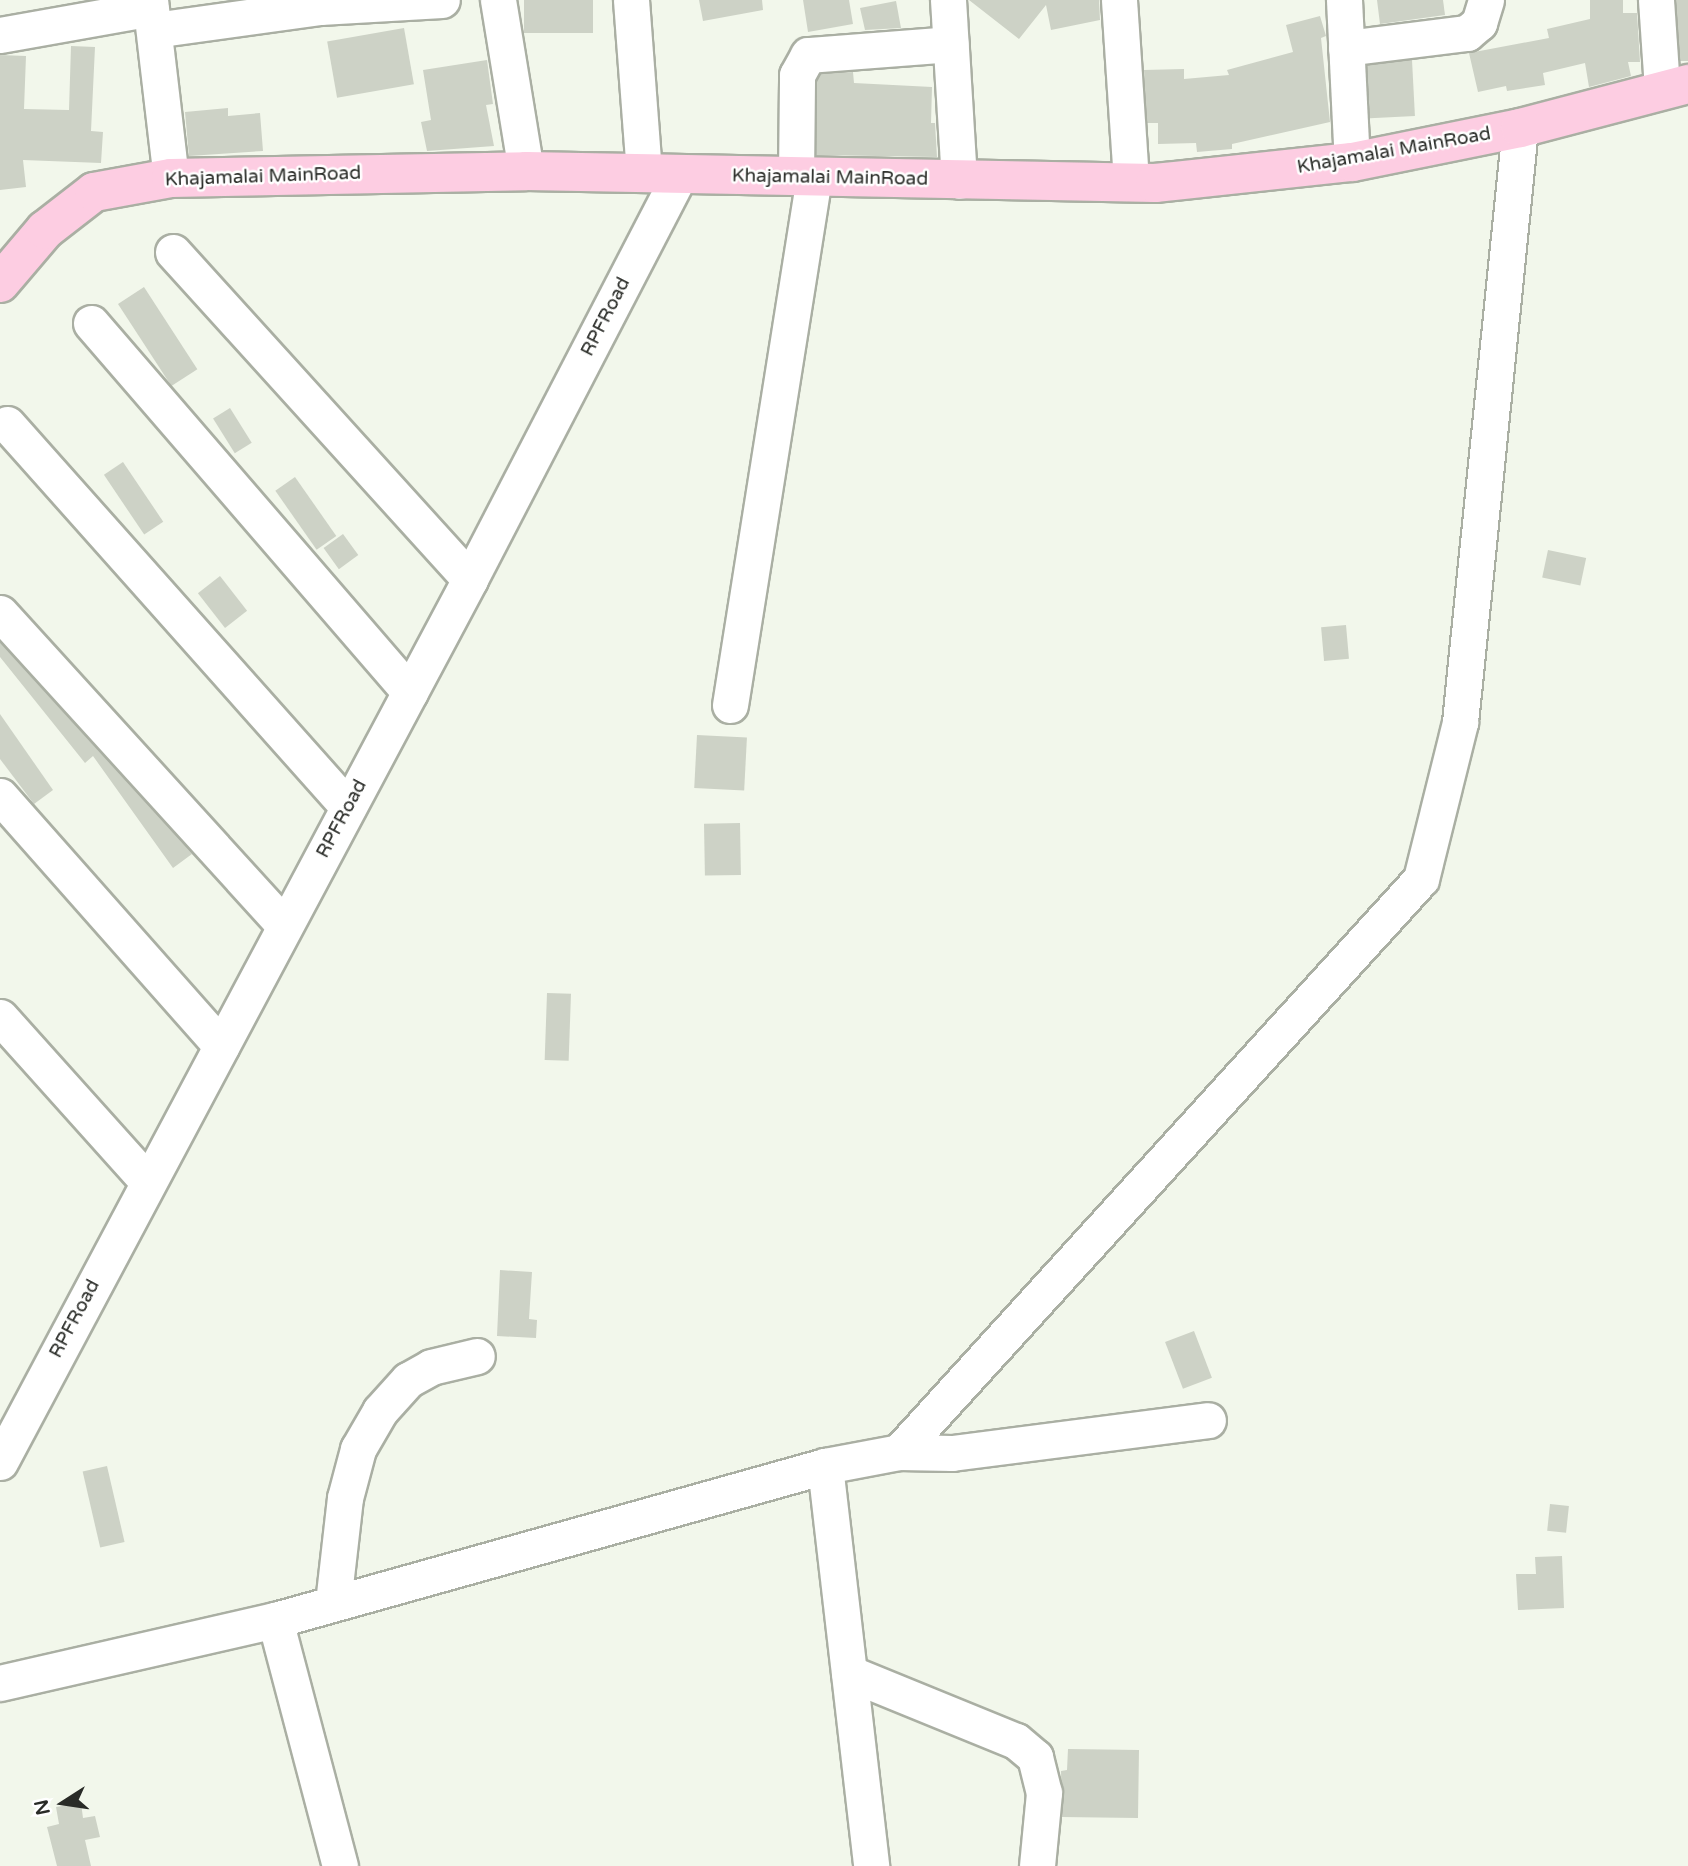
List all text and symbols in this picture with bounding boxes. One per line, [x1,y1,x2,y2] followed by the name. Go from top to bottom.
[1295,123,1493,179] street label: Khajamalai MainRoad
[164,162,362,192] street label: Khajamalai MainRoad
[732,165,928,191] street label: Khajamalai MainRoad
[576,274,636,360] street label: RPFRoad
[312,776,372,862] street label: RPFRoad
[45,1276,105,1362] street label: RPFRoad
[28,1768,98,1838] north arrow
[30,1798,55,1817] text: N

